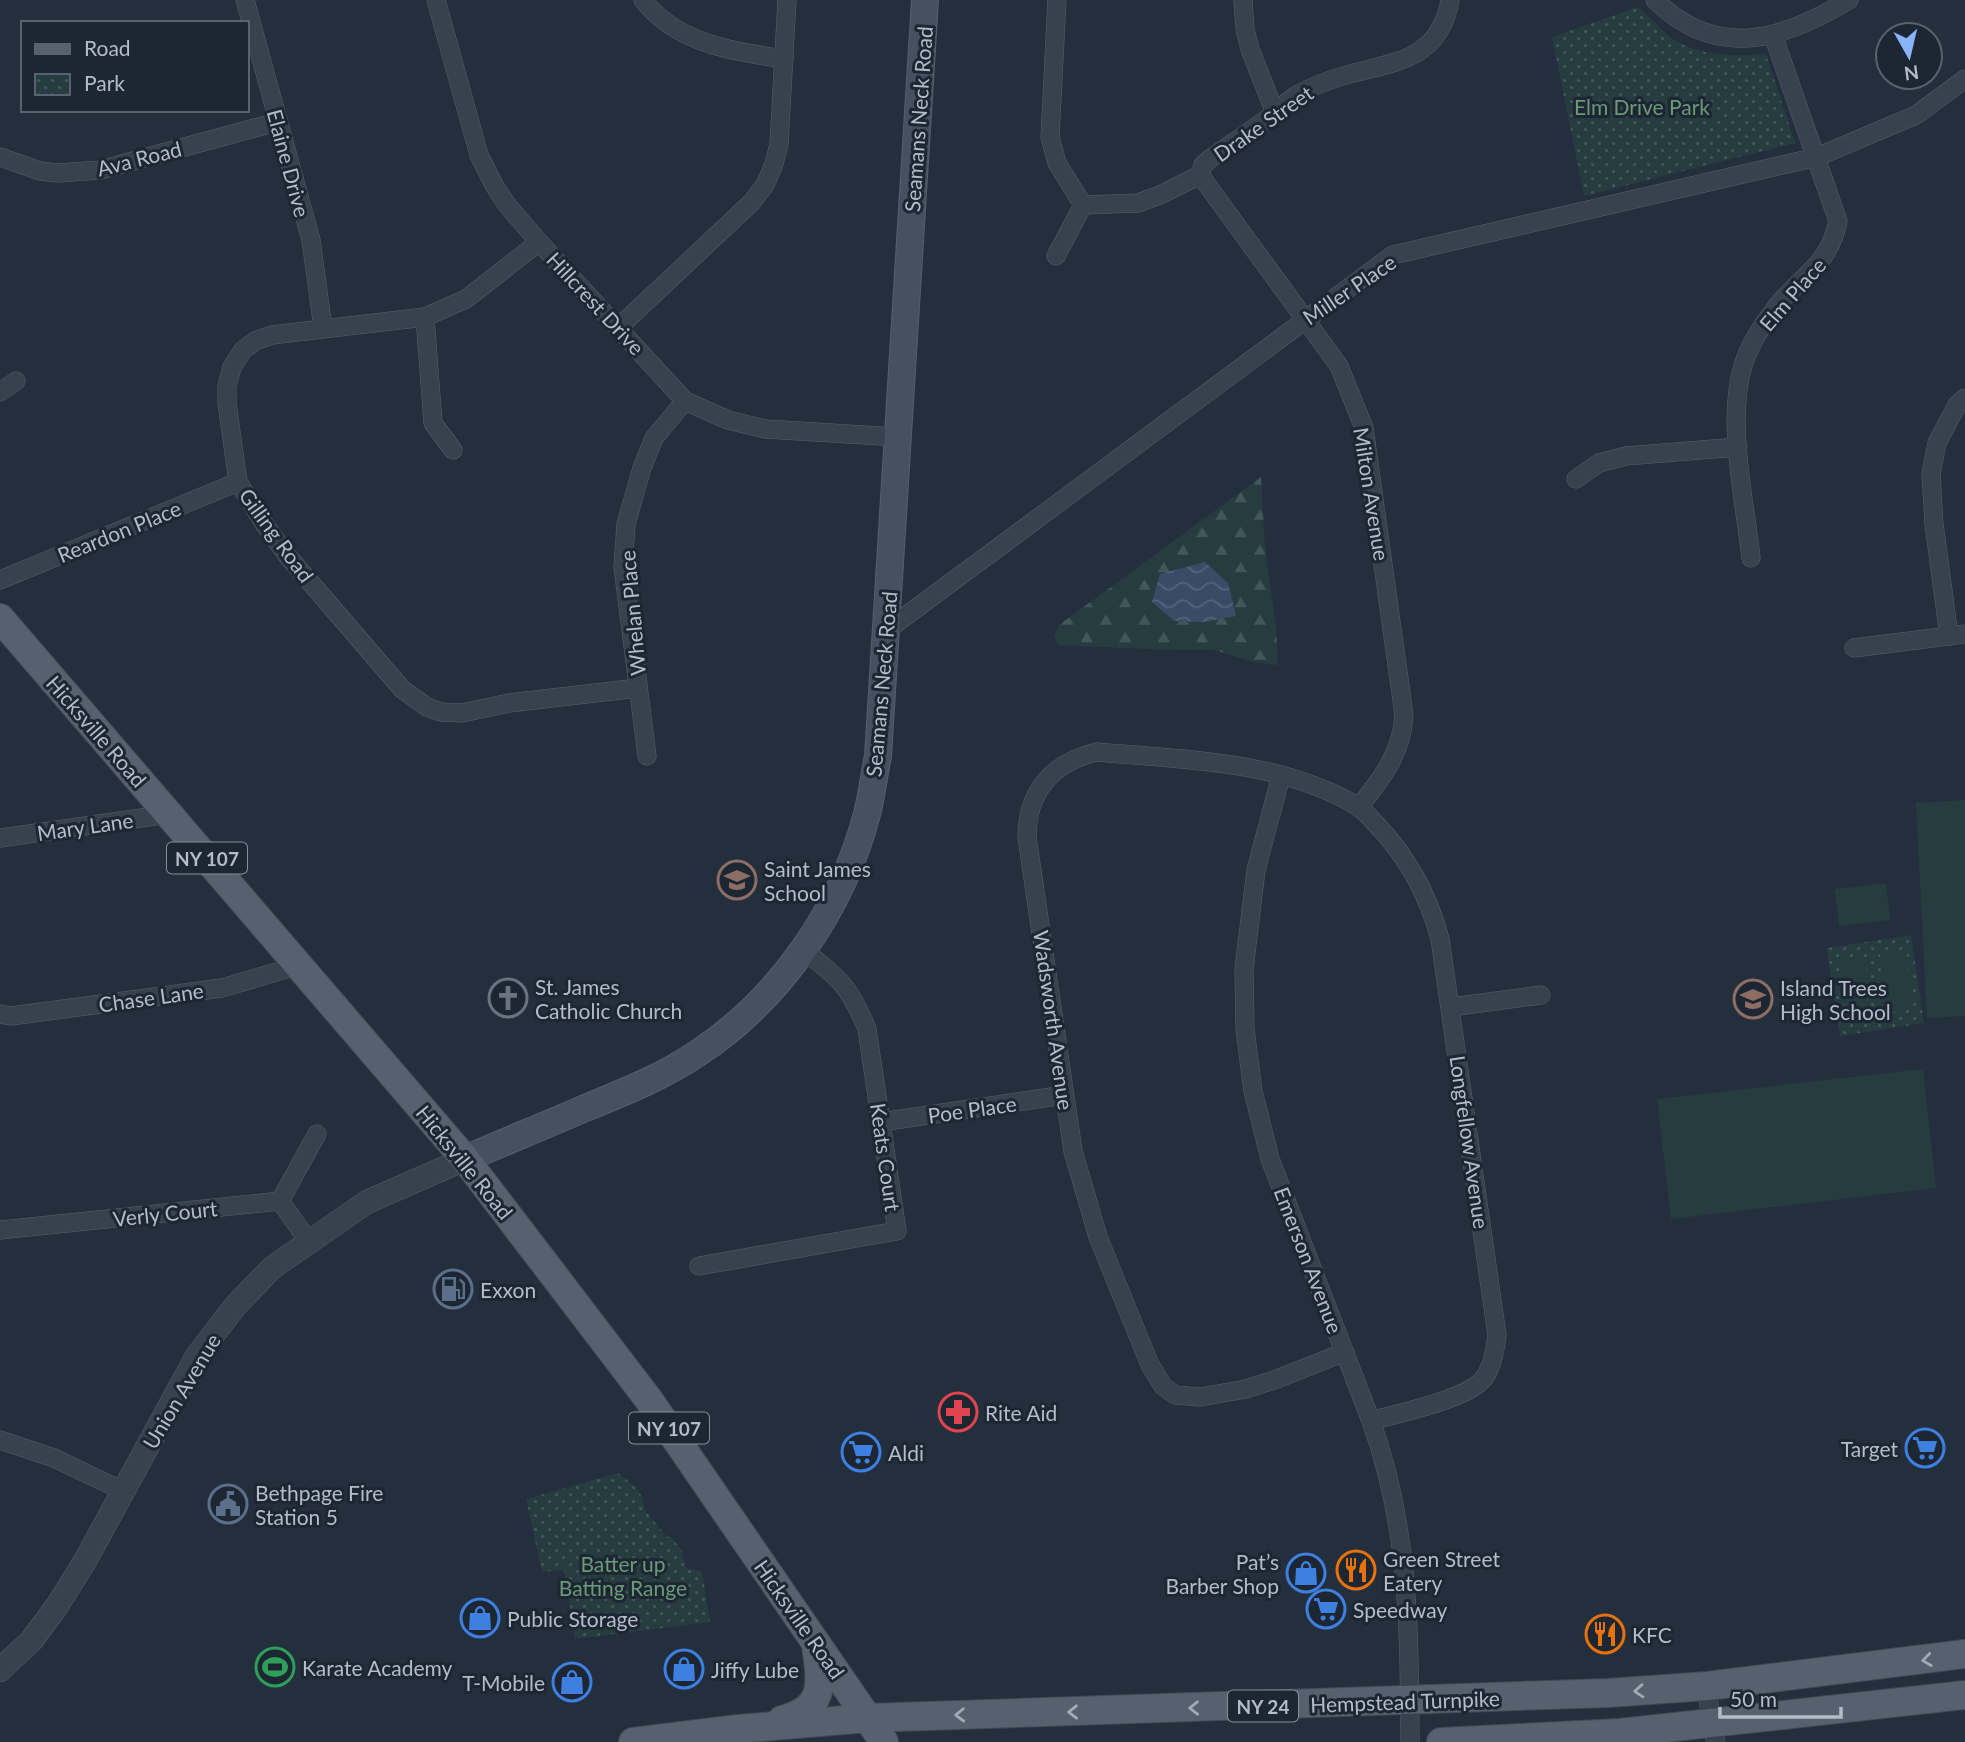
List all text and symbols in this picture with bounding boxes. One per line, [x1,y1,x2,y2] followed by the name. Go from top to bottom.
[21,21,248,112] legend
[1874,21,1944,91] north arrow
[899,25,937,213] street label: Seamans Neck Road
[84,35,131,60] text: Road
[1903,61,1920,86] text: N
[84,70,125,95] text: Park
[1209,79,1318,166] street label: Drake Street
[1574,94,1710,119] park label: Elm Drive Park
[263,106,315,220] street label: Elaine Drive
[94,135,184,181] street label: Ava Road
[542,246,650,360] street label: Hillcrest Drive
[1298,249,1400,329] street label: Miller Place
[1754,252,1830,336] street label: Elm Place
[1349,426,1395,562] street label: Milton Avenue
[235,483,319,587] street label: Gilling Road
[54,495,184,567] street label: Reardon Place
[614,549,650,677] street label: Whelan Place
[860,590,902,778] street label: Seamans Neck Road
[42,670,152,792] street label: Hicksville Road
[35,807,135,845] street label: Mary Lane
[167,842,247,874] road number: NY 107
[764,856,871,905] place label: Saint James School
[716,859,758,901] school or university icon: Saint James School
[1029,929,1079,1111] street label: Wadsworth Avenue
[535,974,682,1023] place label: St. James Catholic Church
[1780,975,1891,1024] place label: Island Trees High School
[97,977,205,1017] street label: Chase Lane
[487,977,529,1019] church icon: St. James Catholic Church
[1732,978,1774,1020] school or university icon: Island Trees High School
[1445,1054,1495,1230] street label: Longfellow Avenue
[926,1090,1018,1128] street label: Poe Place
[411,1100,519,1224] street label: Hicksville Road
[866,1101,906,1213] street label: Keats Court
[1270,1183,1348,1337] street label: Emerson Avenue
[112,1195,219,1231] street label: Verly Court
[432,1268,474,1310] fuel station icon: Exxon
[480,1277,536,1302] place label: Exxon
[137,1329,225,1453] street label: Union Avenue
[937,1391,979,1433] pharmacy icon: Rite Aid
[985,1400,1057,1425] place label: Rite Aid
[629,1412,709,1444] road number: NY 107
[1904,1427,1946,1469] supermarket icon: Target
[840,1431,882,1473] supermarket icon: Aldi
[1841,1436,1898,1461] place label: Target
[888,1440,924,1465] place label: Aldi
[255,1480,383,1529] place label: Bethpage Fire Station 5
[207,1483,249,1525] public building icon: Bethpage Fire Station 5
[1383,1546,1500,1595] place label: Green Street Eatery
[1165,1549,1279,1598] place label: Pat’s Barber Shop
[1335,1549,1377,1591] restaurant icon: Green Street Eatery
[559,1551,687,1600] park label: Batter up Batting Range
[1285,1552,1327,1594] shop icon: Pat’s Barber Shop
[750,1555,850,1683] street label: Hicksville Road
[1305,1588,1347,1630] supermarket icon: Speedway
[459,1597,501,1639] shop icon: Public Storage
[1353,1597,1447,1622] place label: Speedway
[507,1606,638,1631] place label: Public Storage
[1584,1613,1626,1655] restaurant icon: KFC
[1632,1622,1672,1647] place label: KFC
[254,1646,296,1688] sports icon: Karate Academy
[663,1648,705,1690] shop icon: Jiffy Lube
[1921,1652,1933,1667] one-way arrow
[302,1655,453,1680] place label: Karate Academy
[711,1657,799,1682] place label: Jiffy Lube
[551,1661,593,1703] shop icon: T-Mobile
[462,1670,545,1695] place label: T-Mobile
[1720,1676,1841,1720] scale bar
[1633,1683,1644,1698] one-way arrow
[1310,1685,1500,1717] street label: Hempstead Turnpike
[1730,1686,1777,1711] text: 50 m
[1228,1690,1298,1722] road number: NY 24
[1189,1700,1199,1716] one-way arrow
[1067,1704,1078,1719] one-way arrow
[954,1708,965,1723] one-way arrow

